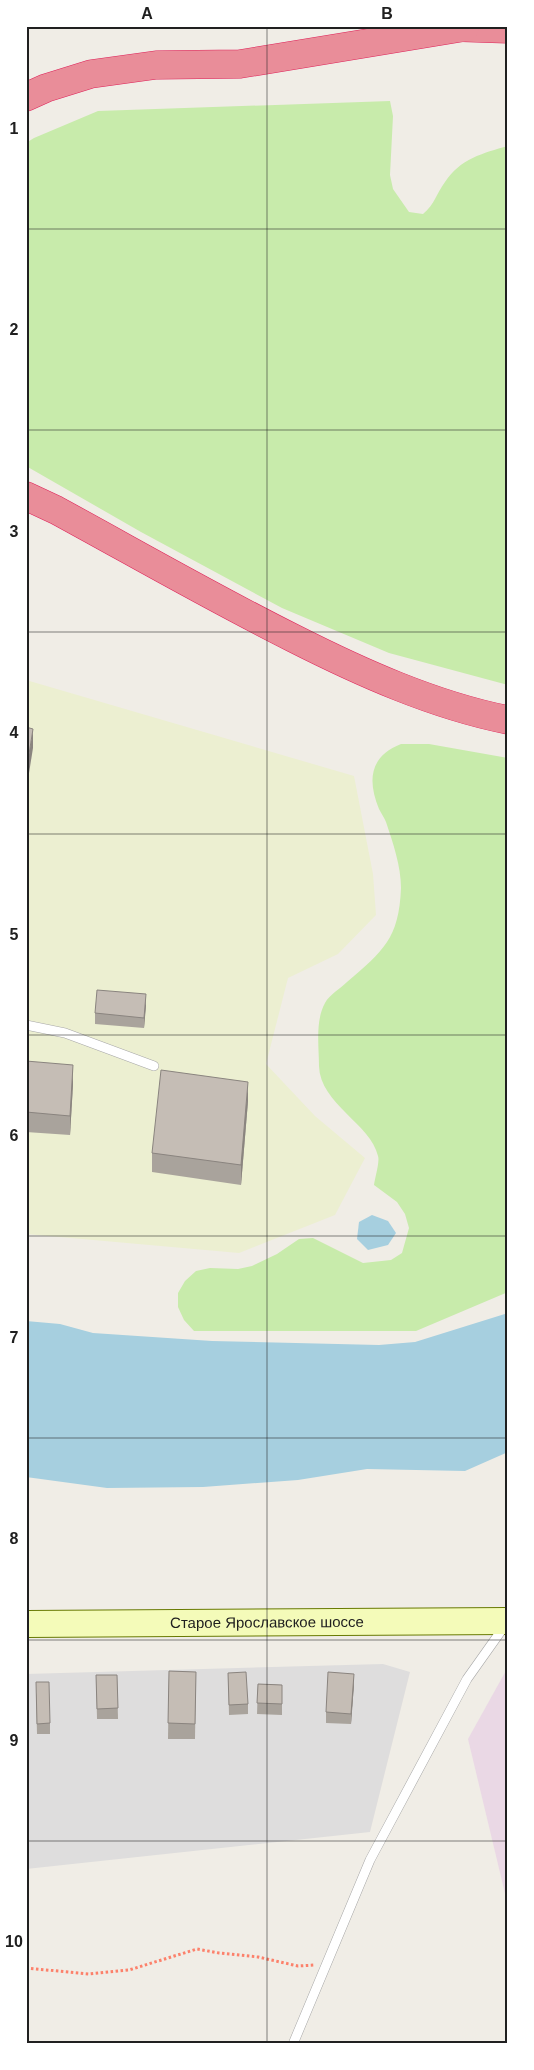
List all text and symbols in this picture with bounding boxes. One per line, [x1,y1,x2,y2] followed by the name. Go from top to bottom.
[141,5,153,22] text: A
[381,5,393,22] text: B
[10,120,19,137] text: 1
[10,321,19,338] text: 2
[10,523,19,540] text: 3
[10,724,19,741] text: 4
[10,926,19,943] text: 5
[10,1127,19,1144] text: 6
[10,1329,19,1346] text: 7
[10,1530,19,1547] text: 8
[170,1613,364,1631] street label: Старое Ярославское шоссе
[10,1732,19,1749] text: 9
[5,1933,23,1950] text: 10

